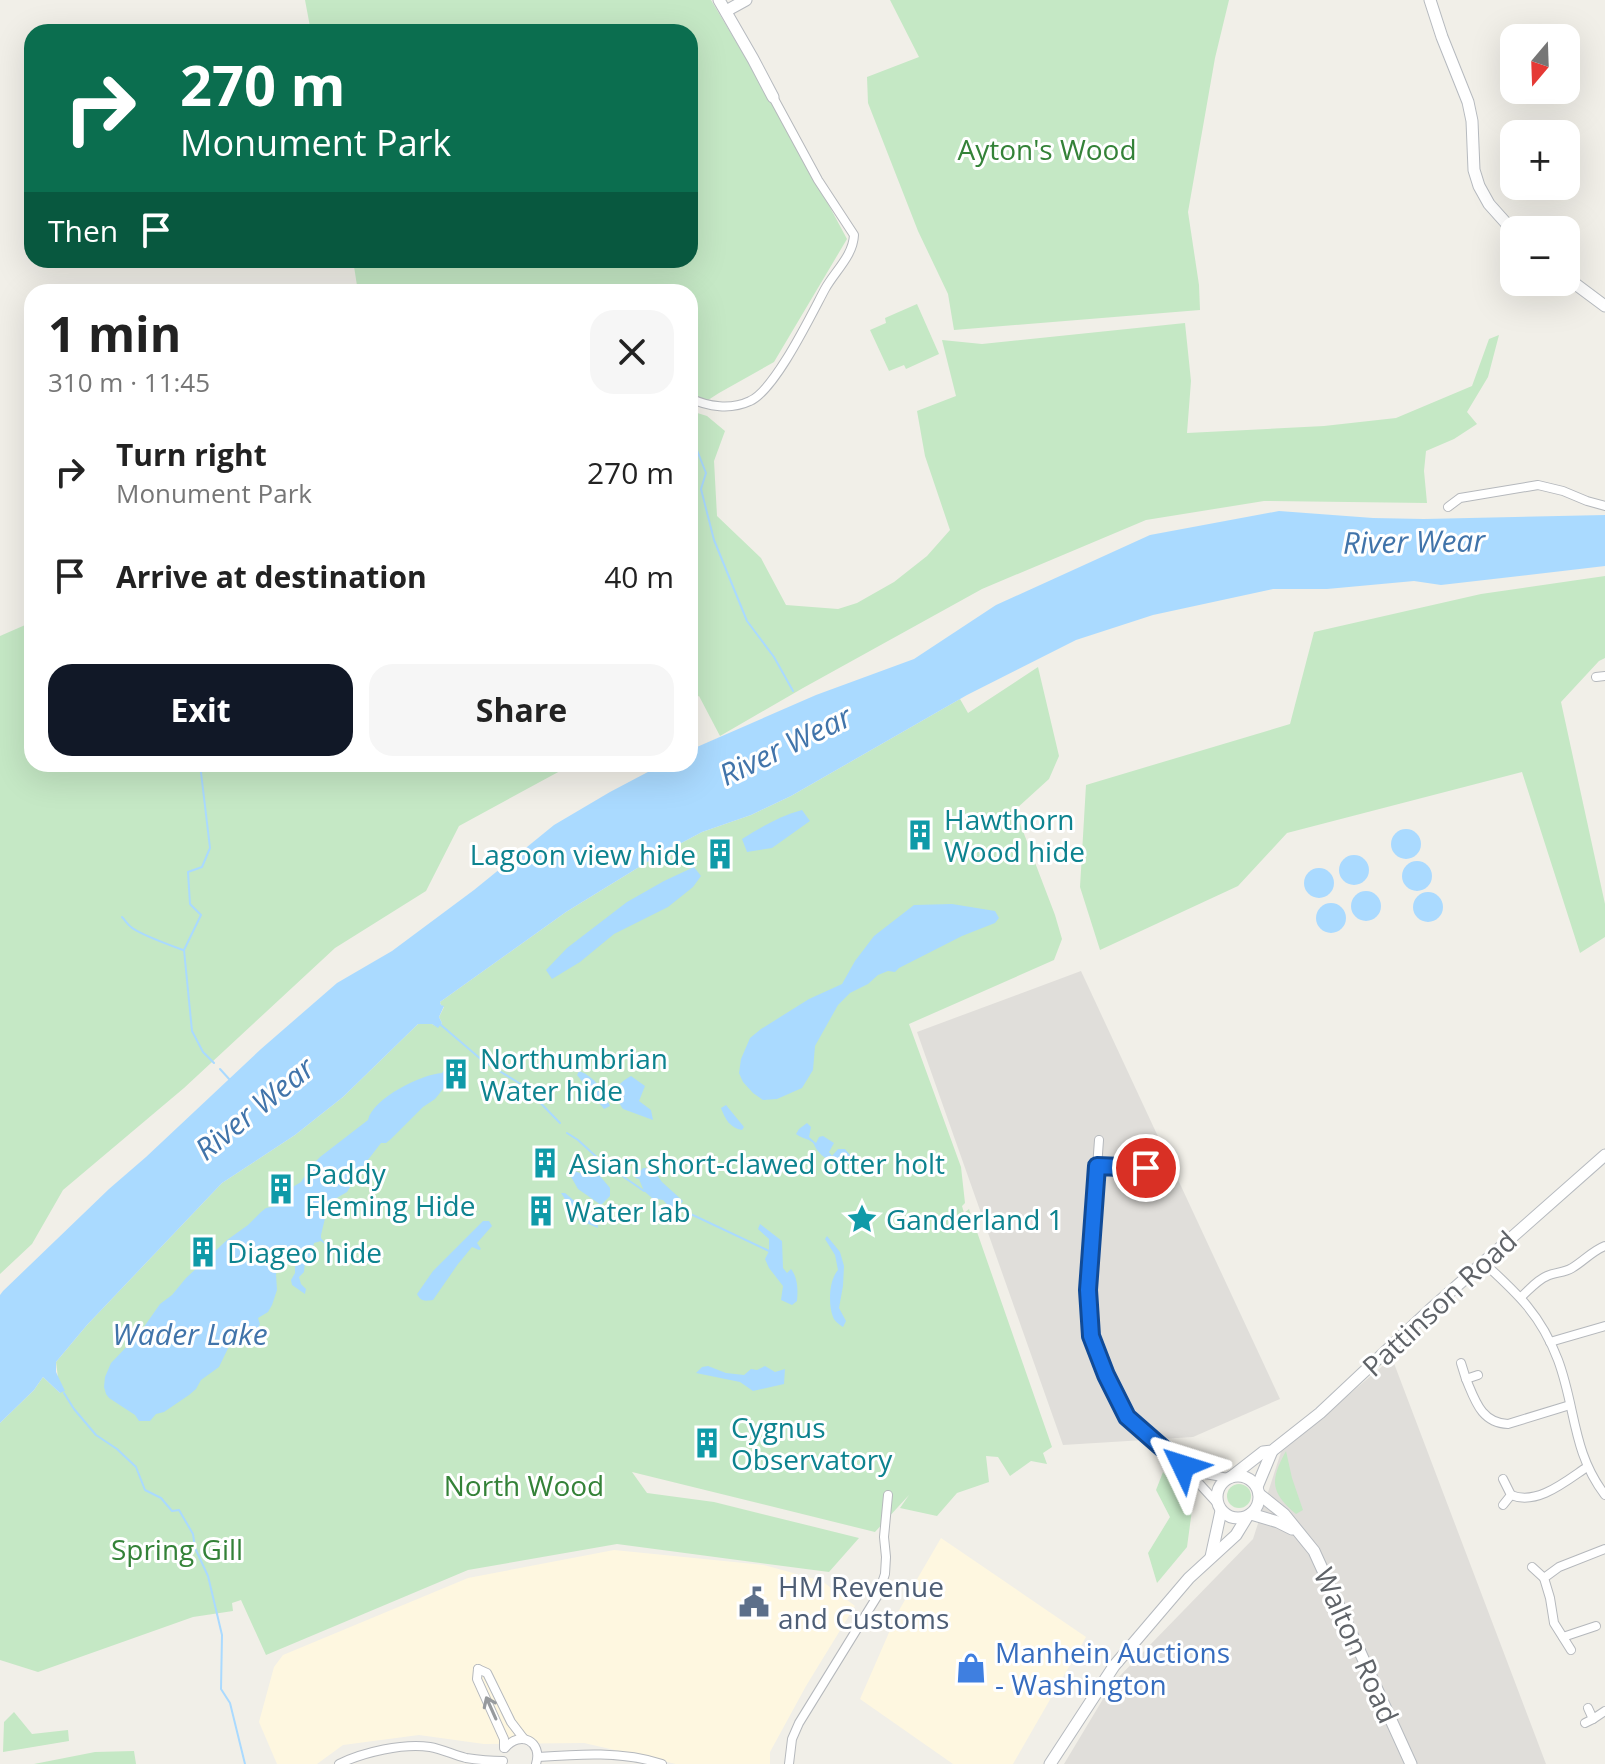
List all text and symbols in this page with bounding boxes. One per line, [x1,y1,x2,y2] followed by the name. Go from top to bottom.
[1500,24,1580,104] north arrow
[1500,24,1580,296] map controls
[180,46,346,122] text: 270 m
[48,56,152,160] icon: right
[180,118,451,167] text: Monument Park
[1500,120,1580,200] button: +
[957,130,1137,168] park label: Ayton's Wood
[134,208,178,252] icon: arrive
[48,210,118,251] text: Then
[1500,216,1580,296] button: −
[48,301,181,366] text: 1 min
[590,310,674,394] button: close
[48,364,210,400] text: 310 m · 11:45
[116,434,267,475] text: Turn right
[48,450,92,494] icon: right
[587,452,674,493] text: 270 m
[116,475,312,511] text: Monument Park
[1342,519,1487,563] water label: River Wear
[48,554,92,598] icon: arrive
[116,556,427,597] text: Arrive at destination
[604,556,674,597] text: 40 m
[48,664,353,756] button: Exit
[369,664,674,756] button: Share
[712,695,859,795] water label: River Wear
[944,800,1085,870] place label: Hawthorn Wood hide
[903,818,937,852] building icon: Hawthorn Wood hide
[470,835,696,873] place label: Lagoon view hide
[703,837,737,871] building icon: Lagoon view hide
[480,1039,668,1109] place label: Northumbrian Water hide
[186,1047,323,1169] water label: River Wear
[439,1057,473,1091] building icon: Northumbrian Water hide
[1112,1134,1180,1202] pin
[569,1144,945,1182] place label: Asian short-clawed otter holt
[528,1146,562,1180] building icon: Asian short-clawed otter holt
[1124,1146,1168,1190] icon: arrive
[305,1154,475,1224] place label: Paddy Fleming Hide
[264,1172,298,1206] building icon: Paddy Fleming Hide
[565,1192,691,1230] place label: Water lab
[524,1194,558,1228] building icon: Water lab
[886,1200,1064,1238] place label: Ganderland 1
[845,1202,879,1236] place icon: Ganderland 1
[1354,1222,1524,1384] street label: Pattinson Road
[227,1233,382,1271] place label: Diageo hide
[186,1235,220,1269] building icon: Diageo hide
[112,1313,268,1354] water label: Wader Lake
[731,1408,893,1478] place label: Cygnus Observatory
[1141,1424,1225,1508] position arrow
[690,1426,724,1460] building icon: Cygnus Observatory
[444,1466,604,1504] park label: North Wood
[111,1530,243,1568] park label: Spring Gill
[1306,1561,1408,1729] street label: Walton Road
[778,1567,949,1637] place label: HM Revenue and Customs
[737,1585,771,1619] public building icon: HM Revenue and Customs
[995,1633,1230,1703] place label: Manhein Auctions - Washington
[954,1651,988,1685] shop icon: Manhein Auctions - Washington
[482,1697,497,1721] one-way arrow

